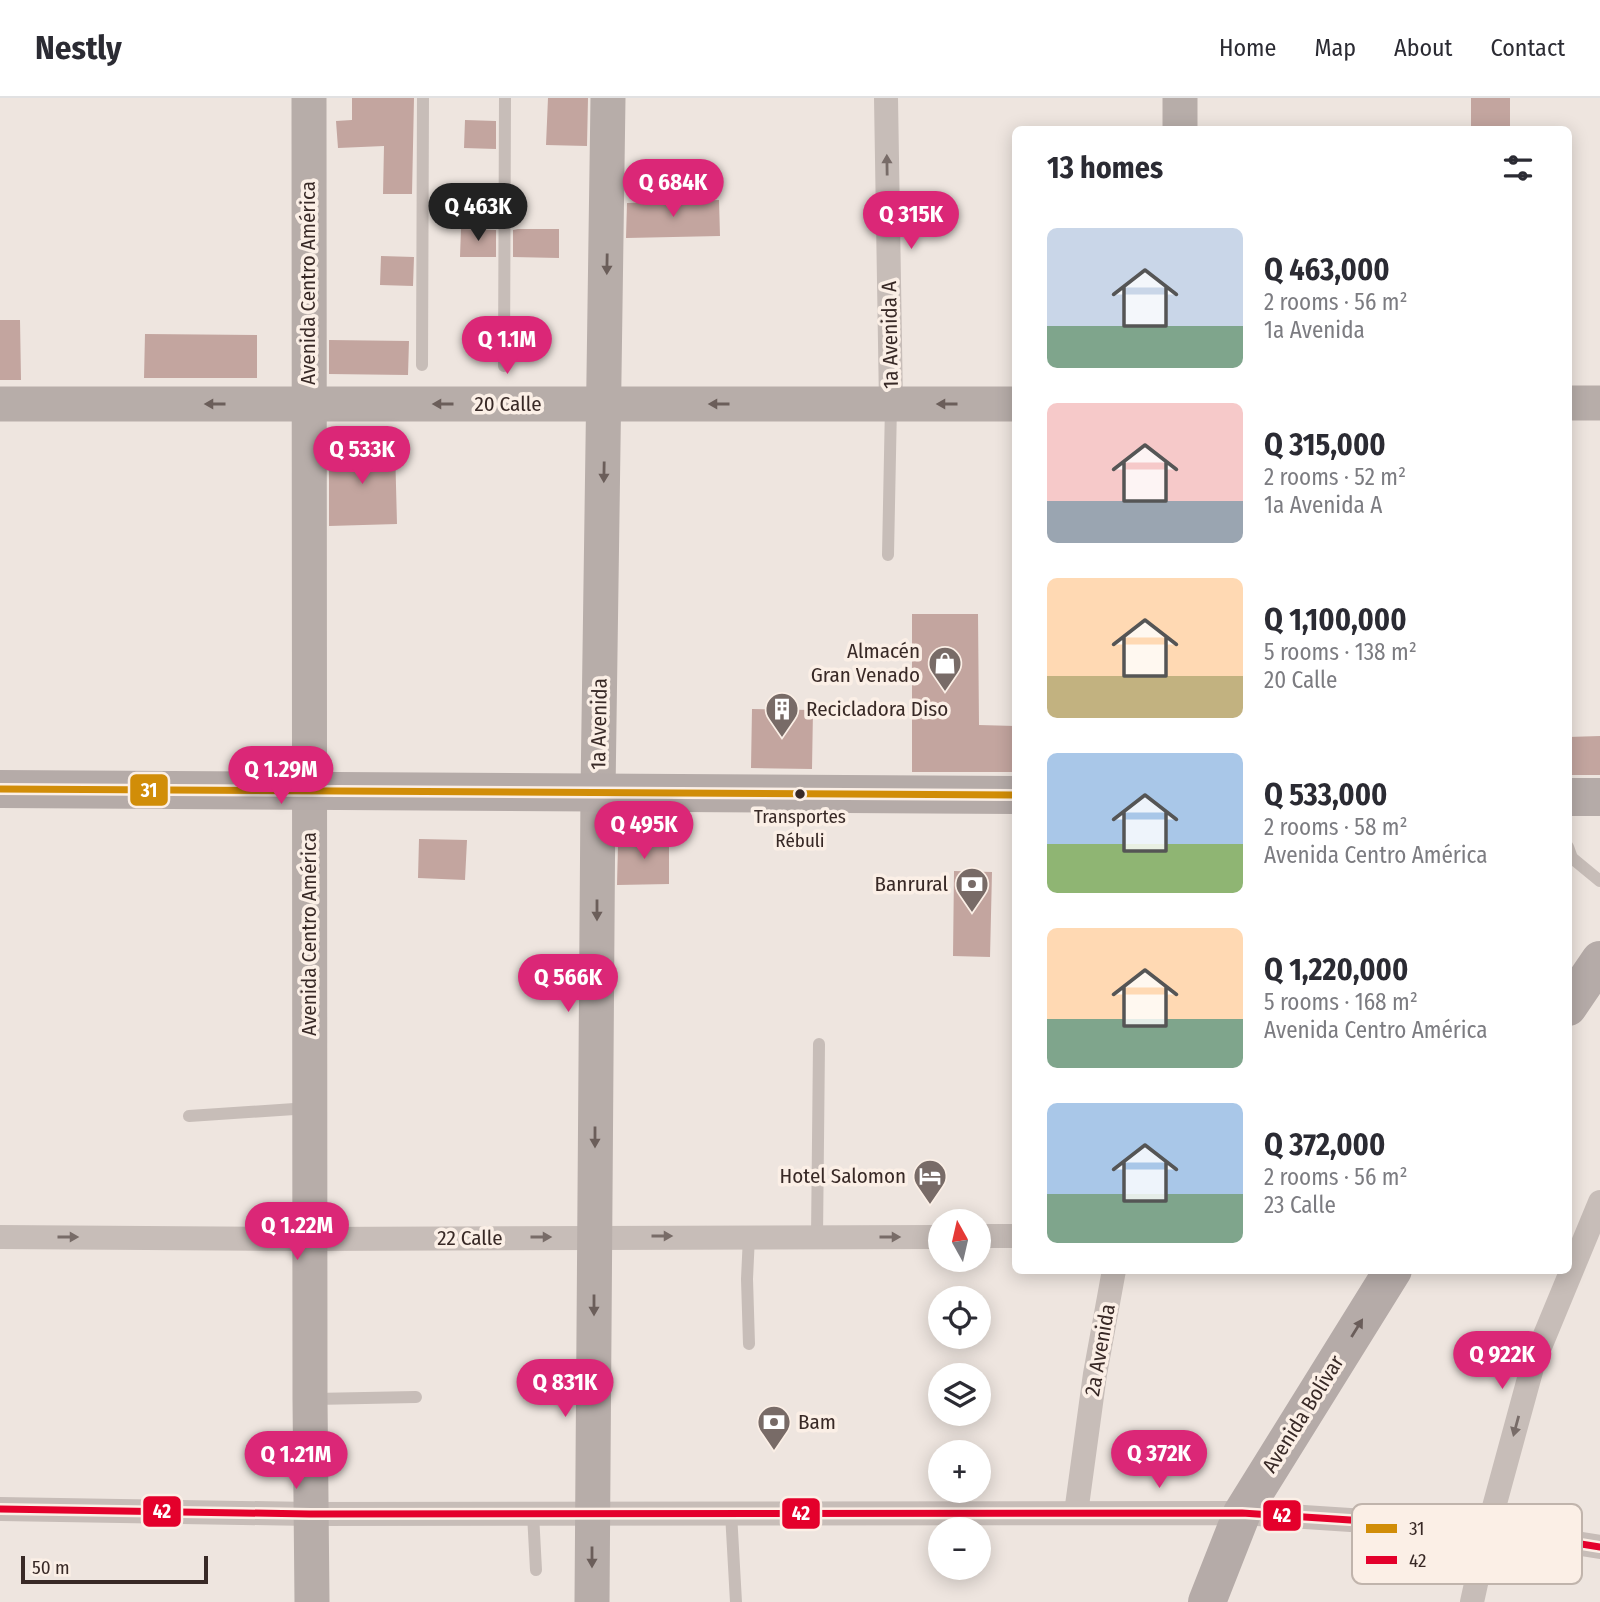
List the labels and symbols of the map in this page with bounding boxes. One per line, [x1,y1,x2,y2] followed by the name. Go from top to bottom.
[881,153,893,175] one-way arrow
[616,159,730,219] pin: Q 684K
[295,181,321,385] street label: Avenida Centro América
[421,184,535,243] pin: Q 463K
[854,192,968,251] pin: Q 315K
[601,253,612,275] one-way arrow
[876,281,904,389] street label: 1a Avenida A
[450,316,564,376] pin: Q 1.1M
[474,391,542,417] street label: 20 Calle
[204,398,226,410] one-way arrow
[432,398,454,410] one-way arrow
[708,398,730,410] one-way arrow
[936,398,958,410] one-way arrow
[305,426,419,486] pin: Q 533K
[598,462,610,484] one-way arrow
[811,638,920,688] place label: Almacén Gran Venado
[926,644,964,693] shop icon: Almacén Gran Venado
[585,678,613,770] street label: 1a Avenida
[763,690,801,739] building icon: Recicladora Diso
[806,696,948,722] place label: Recicladora Diso
[216,746,346,806] pin: Q 1.29M
[129,773,169,807] line badge: 31
[140,779,157,802] text: 31
[793,787,807,801] marker: Transportes Rébuli
[587,802,701,861] pin: Q 495K
[754,805,846,852] place label: Transportes Rébuli
[296,832,322,1036] street label: Avenida Centro América
[953,865,991,914] bank icon: Banrural
[875,871,948,897] place label: Banrural
[591,899,603,921] one-way arrow
[511,954,625,1014] pin: Q 566K
[589,1126,601,1148] one-way arrow
[911,1157,949,1206] hotel icon: Hotel Salomon
[780,1163,906,1189] place label: Hotel Salomon
[232,1202,362,1262] pin: Q 1.22M
[928,1209,990,1272] north arrow
[437,1225,503,1251] street label: 22 Calle
[652,1230,674,1242] one-way arrow
[57,1231,79,1243] one-way arrow
[530,1231,552,1243] one-way arrow
[879,1231,901,1243] one-way arrow
[588,1294,600,1316] one-way arrow
[1079,1302,1121,1398] street label: 2a Avenida
[1351,1319,1364,1338] one-way arrow
[1445,1332,1559,1391] pin: Q 922K
[1257,1350,1350,1478] street label: Avenida Bolívar
[508,1360,622,1419] pin: Q 831K
[755,1403,793,1452] bank icon: Bam
[798,1409,836,1435] place label: Bam
[1510,1416,1520,1437] one-way arrow
[1102,1430,1216,1490] pin: Q 372K
[231,1432,361,1491] pin: Q 1.21M
[142,1495,182,1528] line badge: 42
[781,1497,821,1530] line badge: 42
[1262,1499,1302,1532] line badge: 42
[153,1500,171,1523] text: 42
[792,1502,810,1525] text: 42
[1273,1504,1291,1527] text: 42
[1352,1504,1582,1584] legend
[1409,1517,1425,1540] text: 31
[586,1546,598,1568] one-way arrow
[1409,1549,1426,1572] text: 42
[21,1553,208,1585] scale bar

